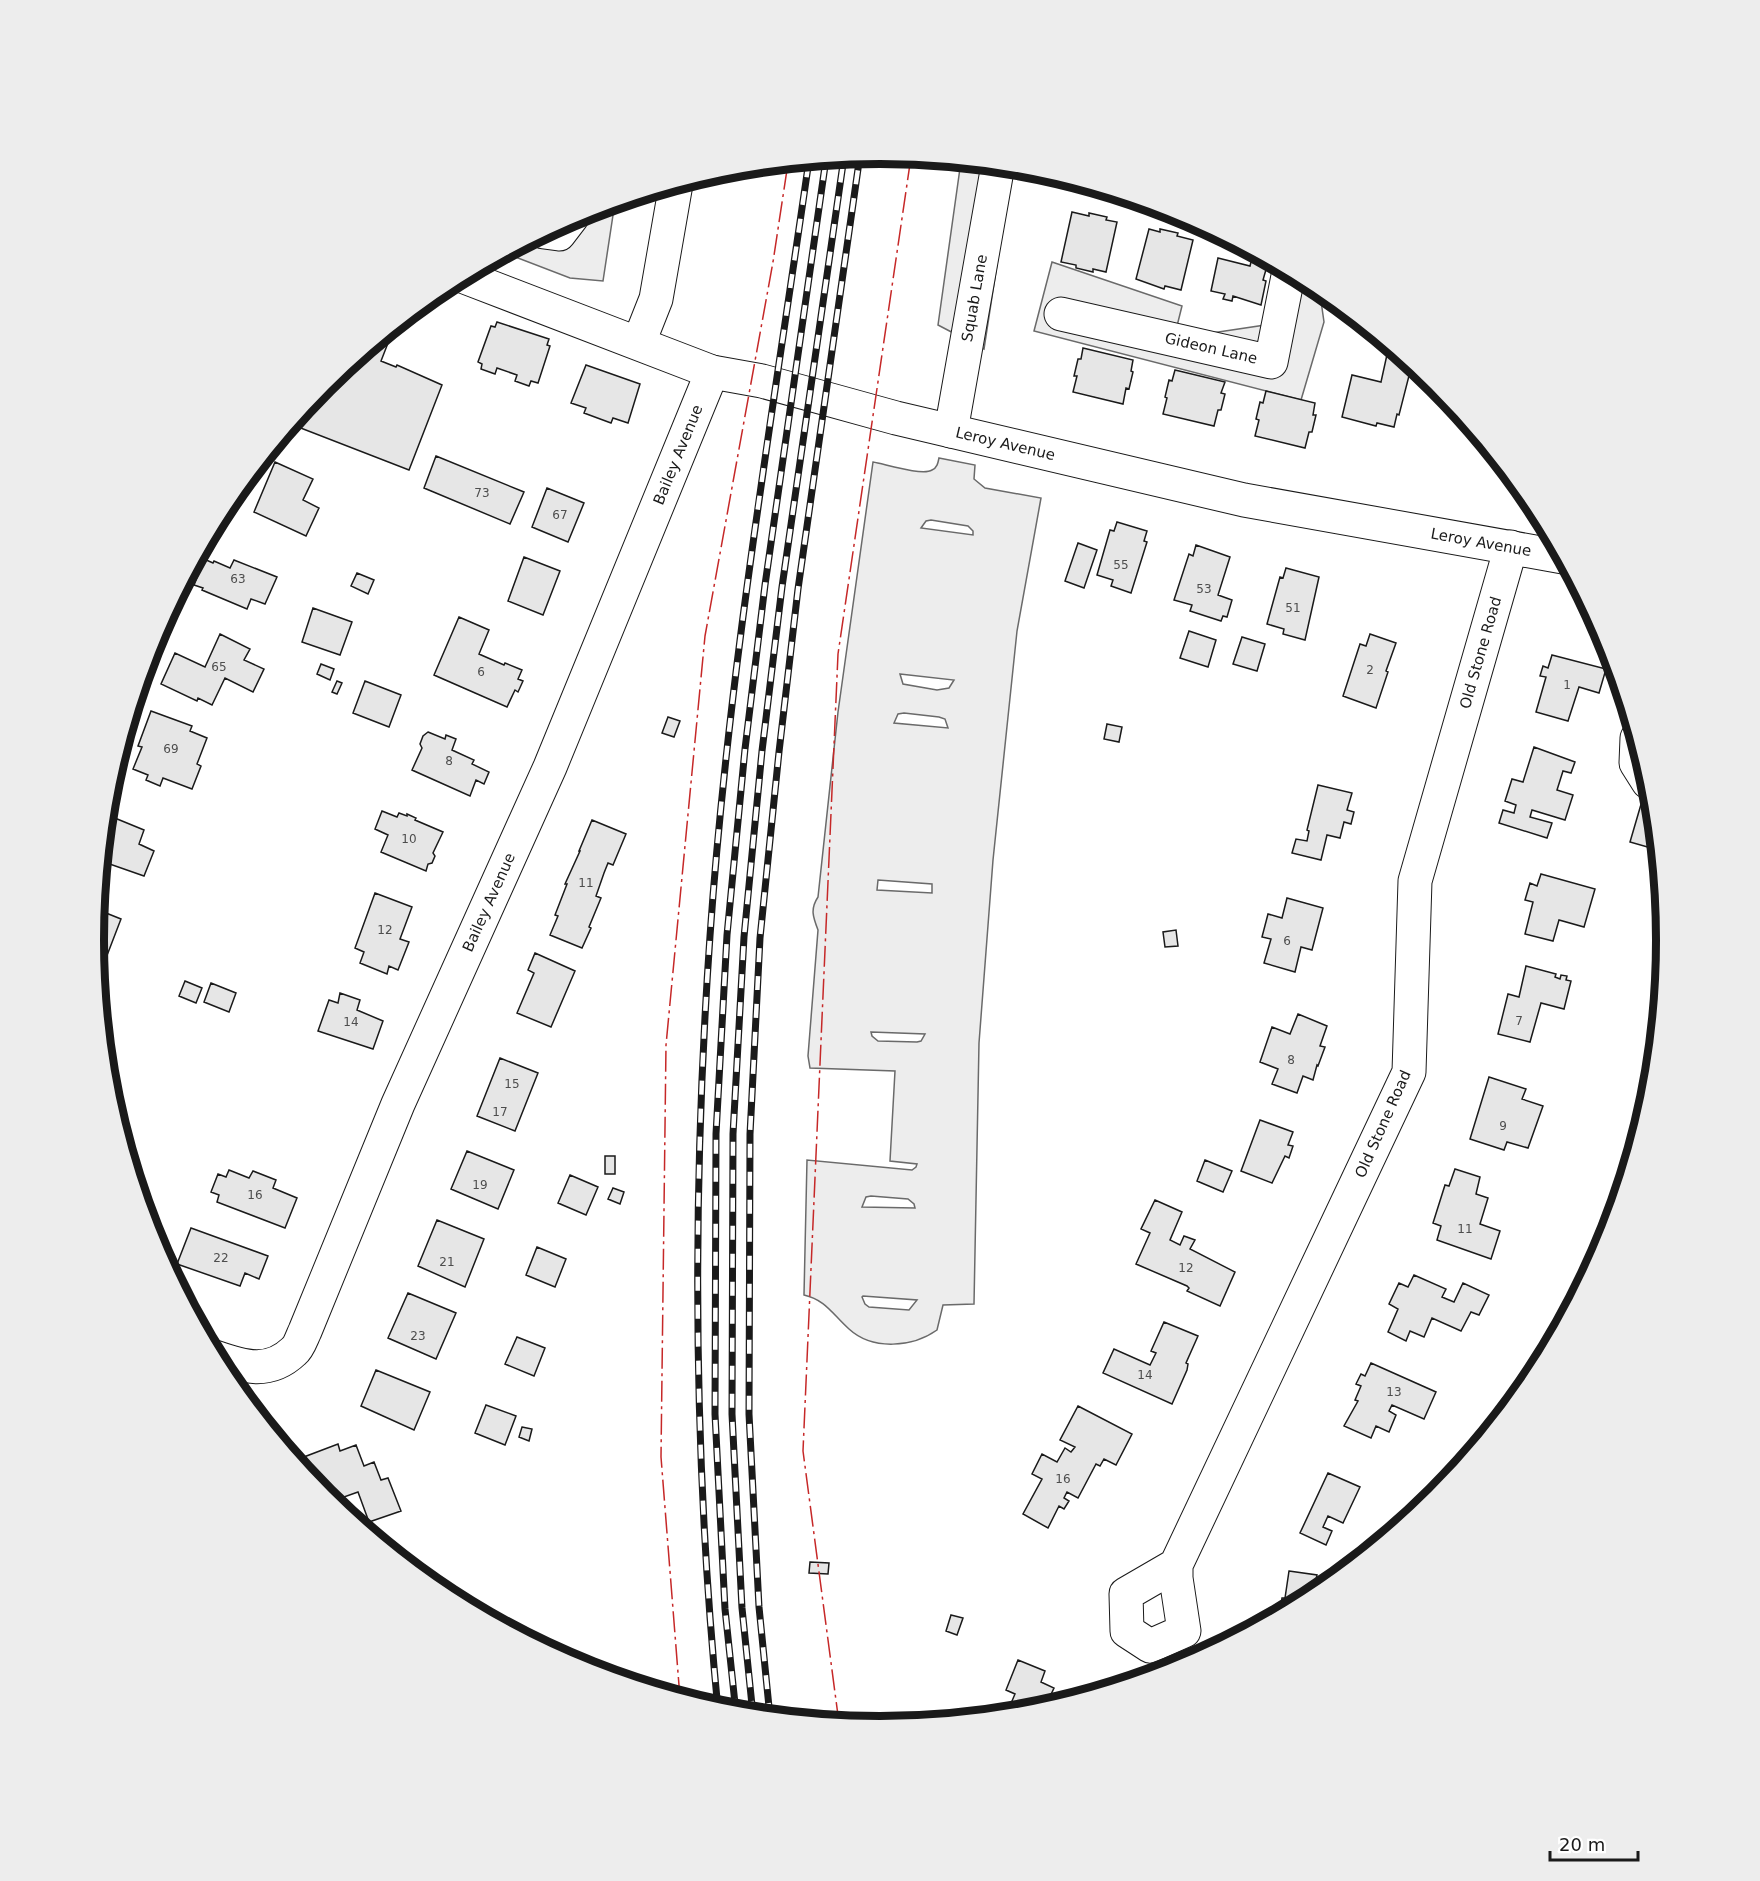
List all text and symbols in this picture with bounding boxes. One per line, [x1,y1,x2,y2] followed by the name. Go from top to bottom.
[958,253,991,343] street label: Squab Lane
[1163,329,1259,368] street label: Gideon Lane
[650,402,707,507] street label: Bailey Avenue
[954,423,1057,464] street label: Leroy Avenue
[474,486,490,500] house number: 73
[552,508,568,522] house number: 67
[1429,525,1533,560] street label: Leroy Avenue
[1113,558,1129,572] house number: 55
[230,572,246,586] house number: 63
[1196,582,1212,596] house number: 53
[1456,594,1505,711] street label: Old Stone Road
[1285,601,1301,615] house number: 51
[211,660,227,674] house number: 65
[1366,663,1374,677] house number: 2
[477,665,485,679] house number: 6
[1563,678,1571,692] house number: 1
[163,742,179,756] house number: 69
[445,754,453,768] house number: 8
[401,832,417,846] house number: 10
[459,850,519,955] street label: Bailey Avenue
[578,876,594,890] house number: 11
[377,923,393,937] house number: 12
[1283,934,1291,948] house number: 6
[1515,1014,1523,1028] house number: 7
[343,1015,359,1029] house number: 14
[1287,1053,1295,1067] house number: 8
[1351,1067,1415,1181] street label: Old Stone Road
[504,1077,520,1091] house number: 15
[492,1105,508,1119] house number: 17
[1499,1119,1507,1133] house number: 9
[472,1178,488,1192] house number: 19
[247,1188,263,1202] house number: 16
[1457,1222,1473,1236] house number: 11
[213,1251,229,1265] house number: 22
[439,1255,455,1269] house number: 21
[1178,1261,1194,1275] house number: 12
[410,1329,426,1343] house number: 23
[1137,1368,1153,1382] house number: 14
[1386,1385,1402,1399] house number: 13
[1055,1472,1071,1486] house number: 16
[1550,1824,1638,1862] scale bar
[1559,1834,1605,1855] text: 20 m

